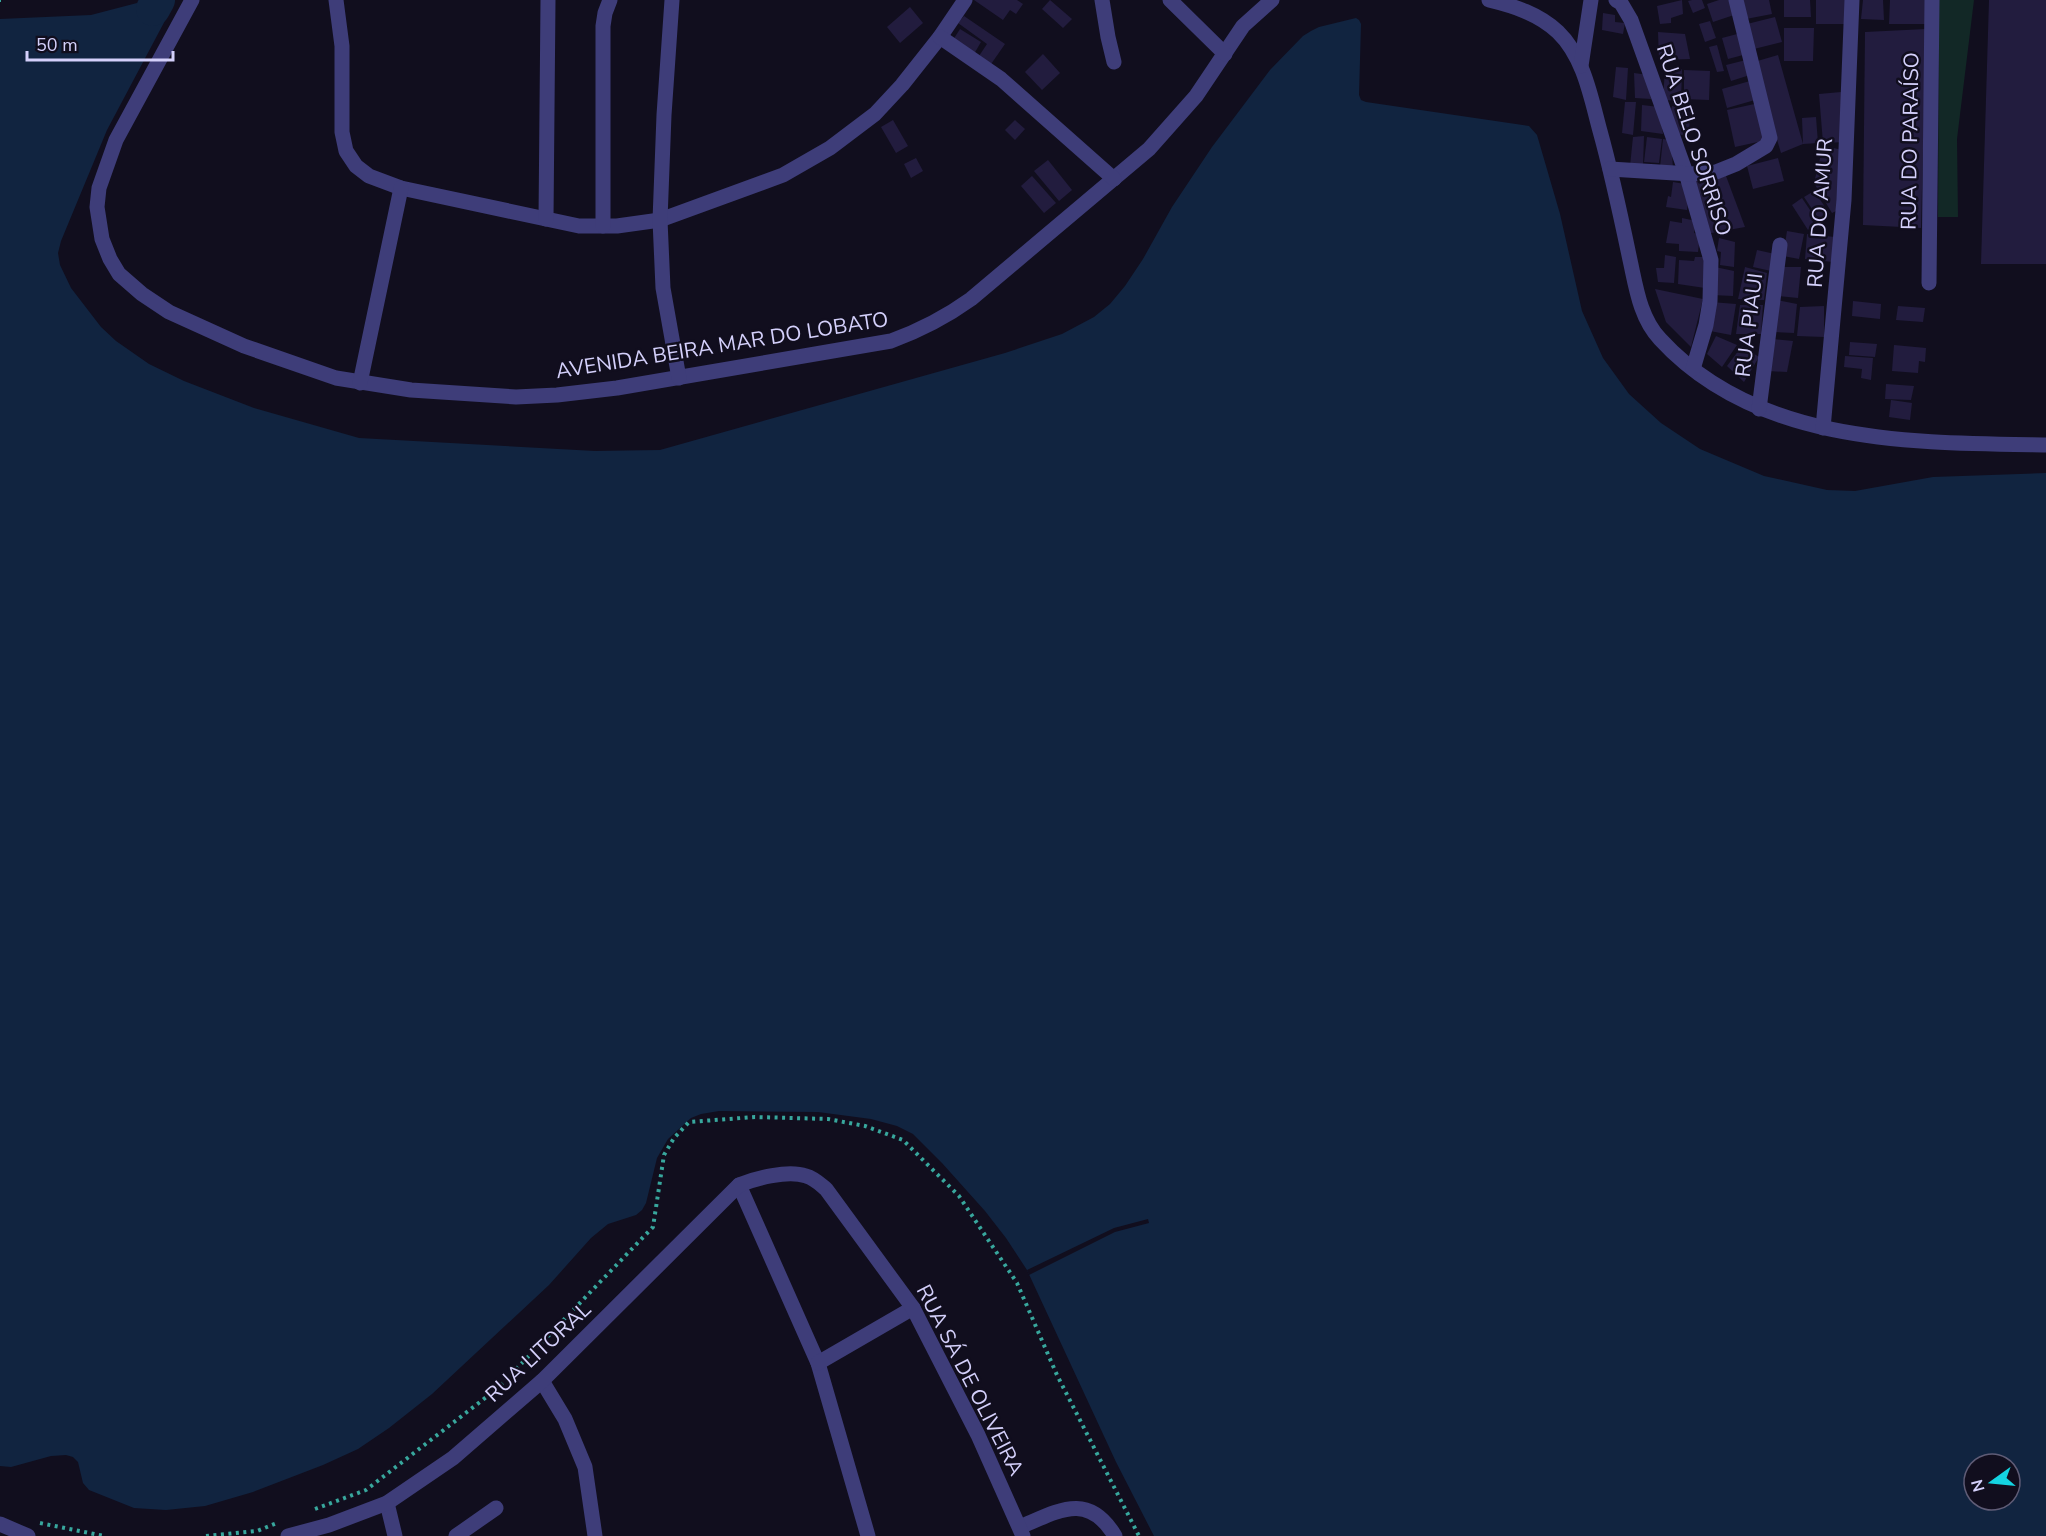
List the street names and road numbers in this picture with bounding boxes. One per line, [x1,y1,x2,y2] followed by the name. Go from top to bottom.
[1650,41,1738,239] street label: RUA BELO SORRISO
[1894,52,1926,230] street label: RUA DO PARAÍSO
[1801,137,1839,289] street label: RUA DO AMUR
[1729,271,1769,379] street label: RUA PIAUI
[554,305,890,385] street label: AVENIDA BEIRA MAR DO LOBATO
[910,1280,1030,1480] street label: RUA SÁ DE OLIVEIRA
[479,1295,597,1408] street label: RUA LITORAL

